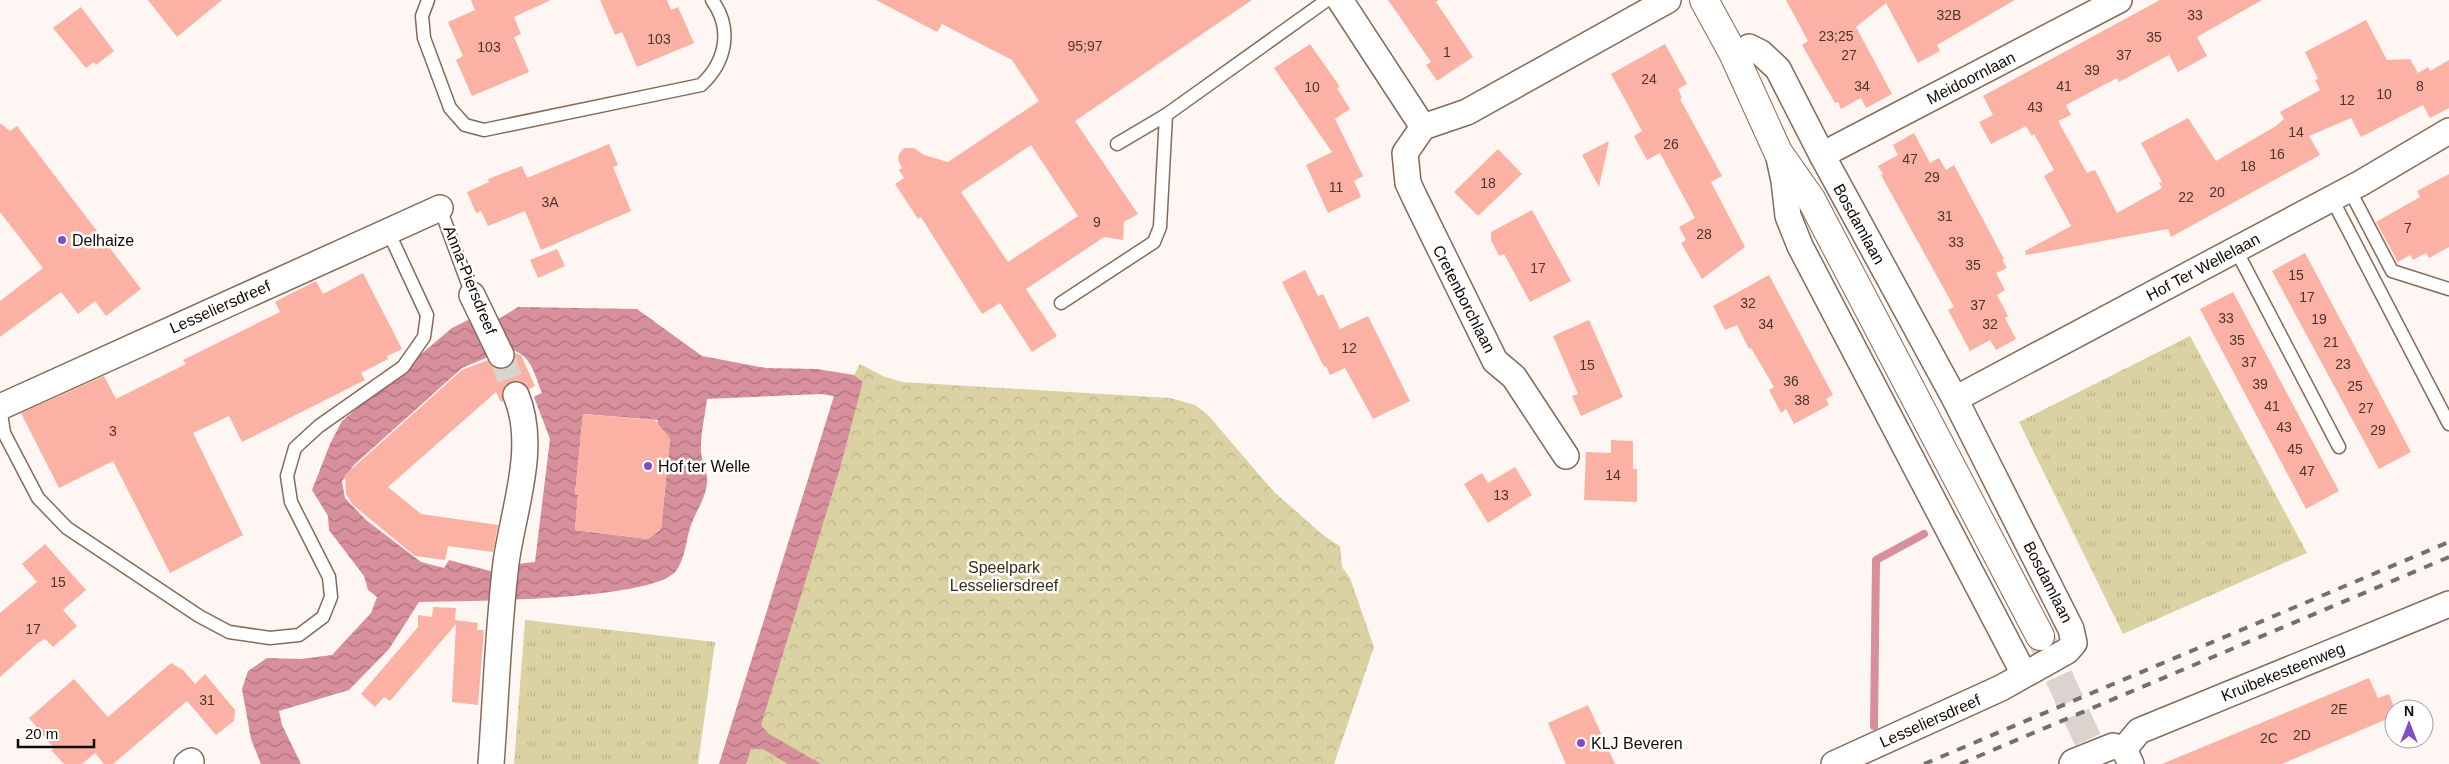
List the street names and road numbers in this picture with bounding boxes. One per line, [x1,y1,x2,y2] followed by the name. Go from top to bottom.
[1924,48,2018,108] street label: Meidoornlaan
[1830,181,1888,267] street label: Bosdamlaan
[440,223,500,337] street label: Anna-Piersdreef
[2144,230,2262,304] street label: Hof Ter Wellelaan
[1430,242,1498,356] street label: Cretenborchlaan
[167,277,274,337] street label: Lesseliersdreef
[2020,539,2076,625] street label: Bosdamlaan
[2219,639,2347,705] street label: Kruibekesteenweg
[1877,691,1984,751] street label: Lesseliersdreef

